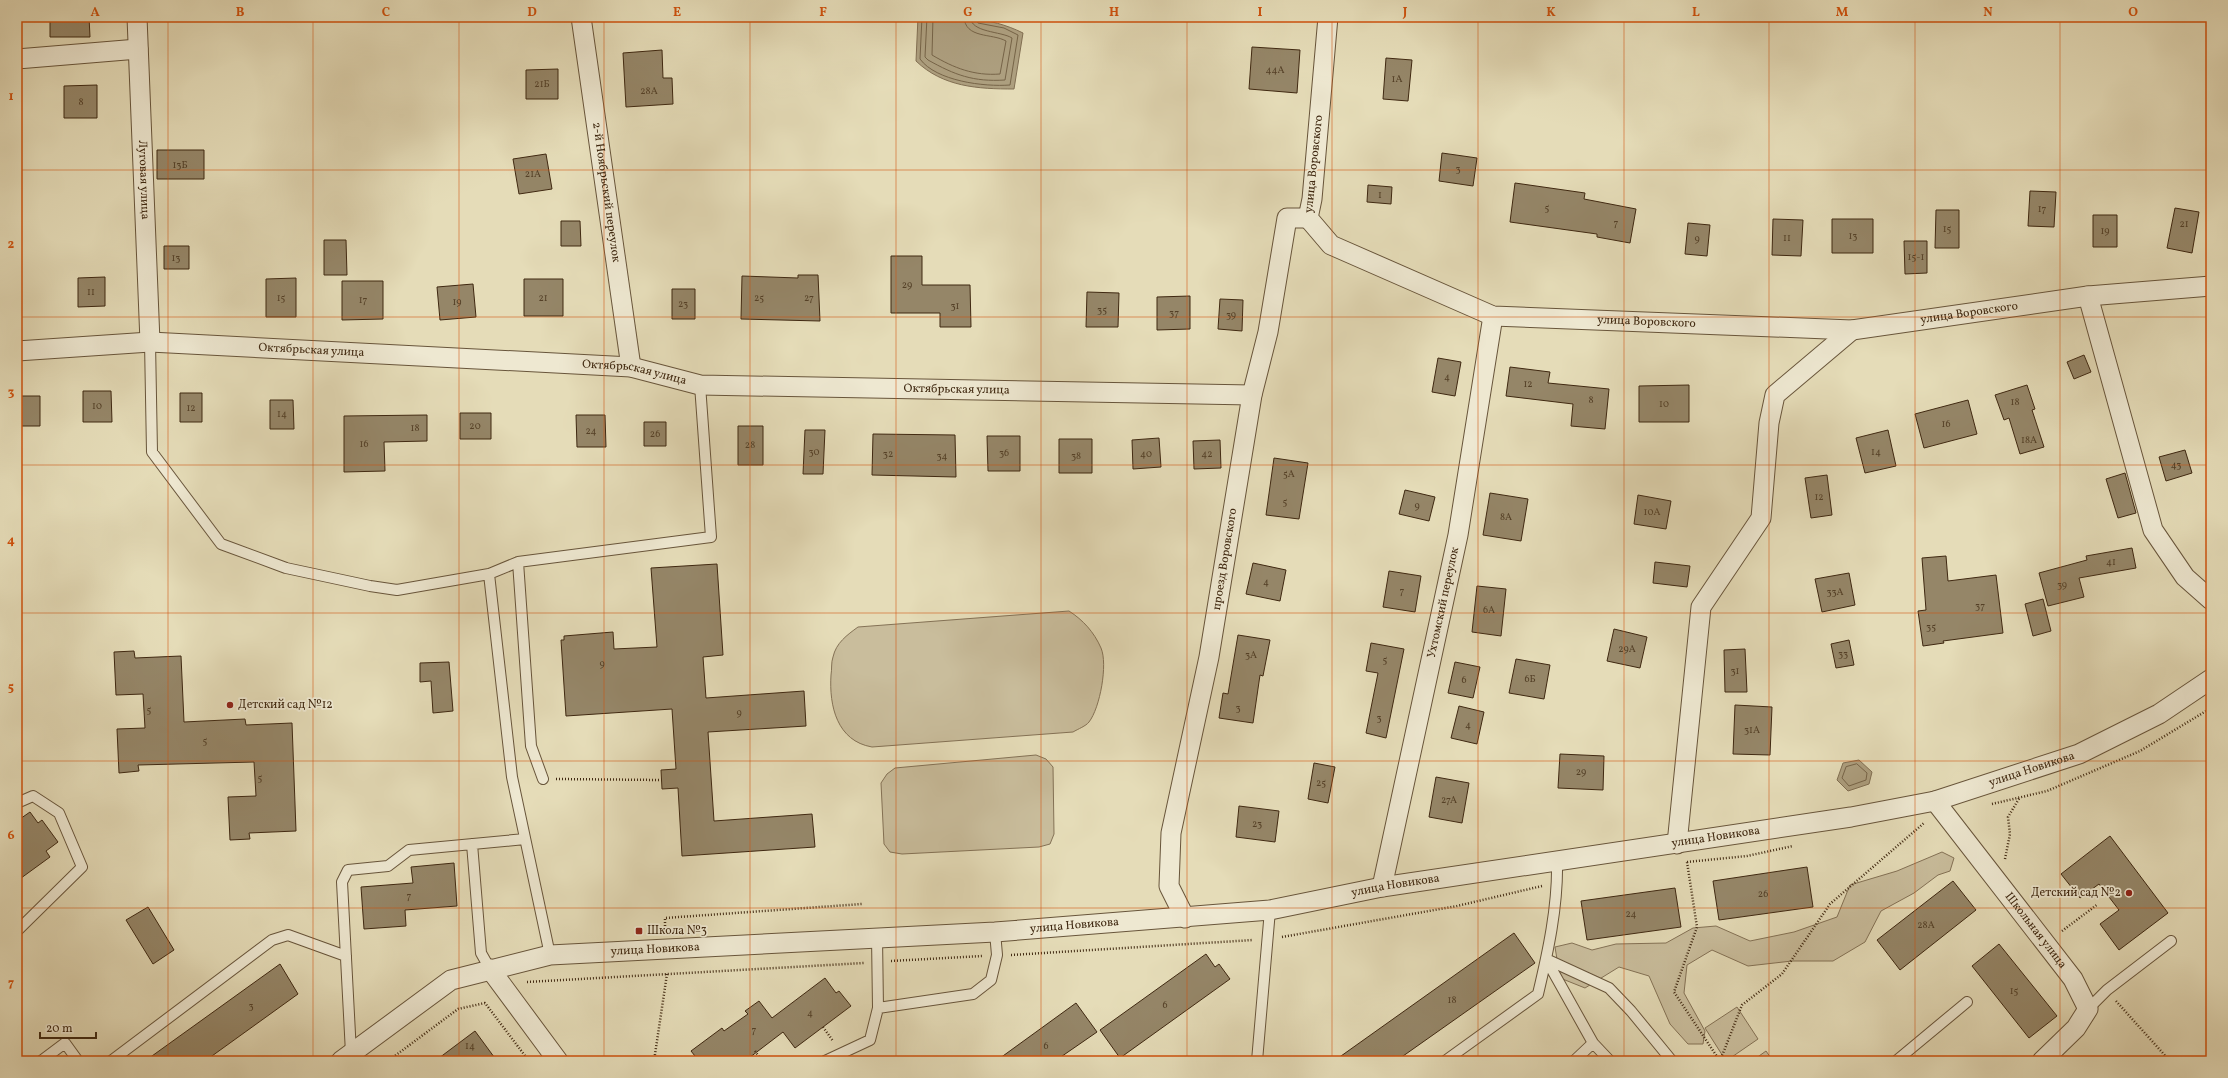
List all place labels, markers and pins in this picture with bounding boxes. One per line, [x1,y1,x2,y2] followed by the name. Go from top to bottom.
[238,697,333,713] place label: Детский сад №12
[225,700,235,710] marker: Детский сад №12
[2031,885,2121,901] place label: Детский сад №2
[2124,888,2134,898] marker: Детский сад №2
[647,923,707,939] place label: Школа №3
[634,926,644,936] marker: Школа №3

